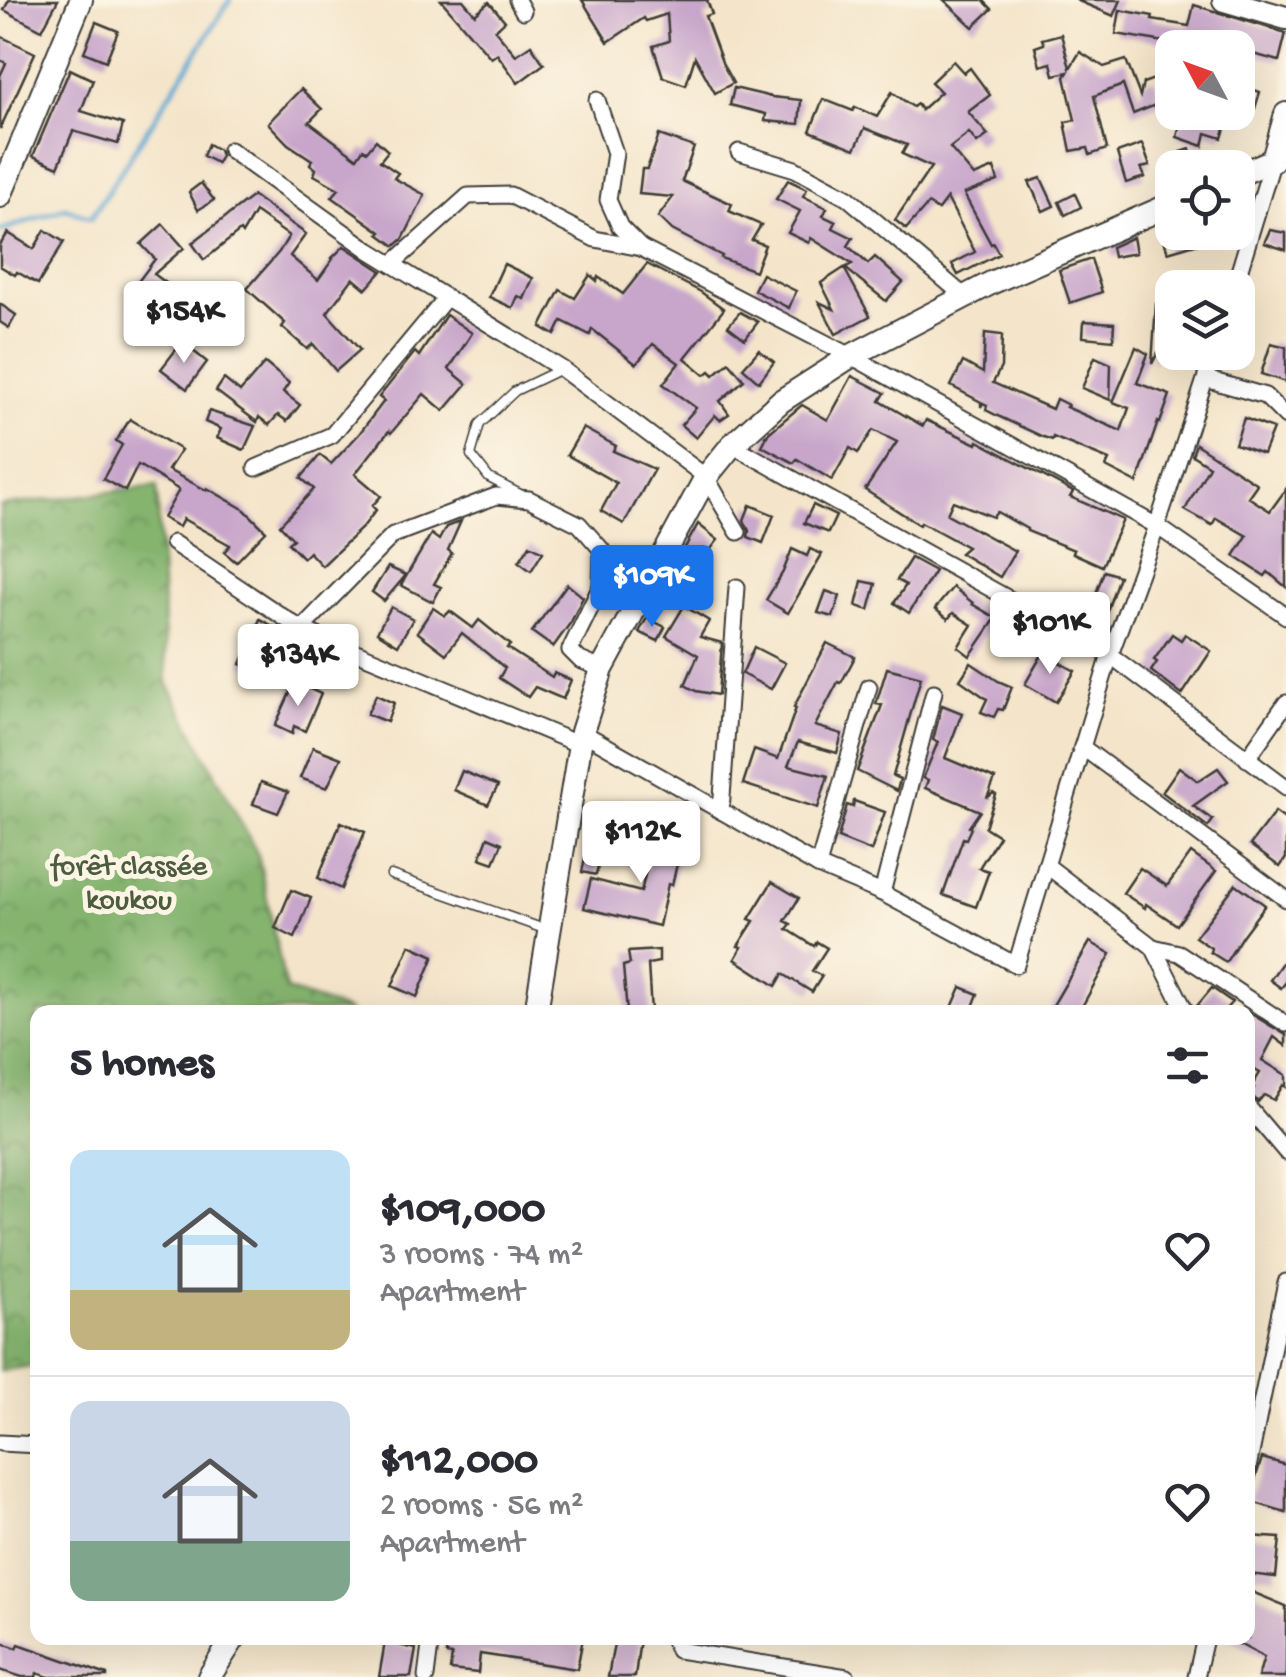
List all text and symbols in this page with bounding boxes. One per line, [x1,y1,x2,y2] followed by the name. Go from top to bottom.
[1155,30,1255,130] north arrow
[1155,30,1255,370] map controls
[1155,150,1255,250] button: locate
[1155,270,1255,370] button: layers
[114,281,254,366] pin: $154K
[146,294,222,332] text: $154K
[582,545,722,630] pin: $109K
[612,558,692,596] text: $109K
[980,592,1120,677] pin: $101K
[1012,605,1088,643] text: $101K
[228,624,368,709] pin: $134K
[260,637,336,675] text: $134K
[571,801,711,886] pin: $112K
[604,814,678,852] text: $112K
[50,851,208,920] park label: forêt classée koukou
[1160,1038,1215,1093] icon: filters
[70,1041,213,1090] text: 5 homes
[380,1188,545,1237] text: $109,000
[150,1190,270,1310] icon: home
[1160,1223,1215,1278] icon: heart
[380,1237,583,1275] text: 3 rooms · 74 m²
[380,1275,524,1313] text: Apartment
[380,1439,538,1488] text: $112,000
[150,1441,270,1561] icon: home
[1160,1474,1215,1529] icon: heart
[380,1488,584,1526] text: 2 rooms · 56 m²
[380,1526,524,1564] text: Apartment

